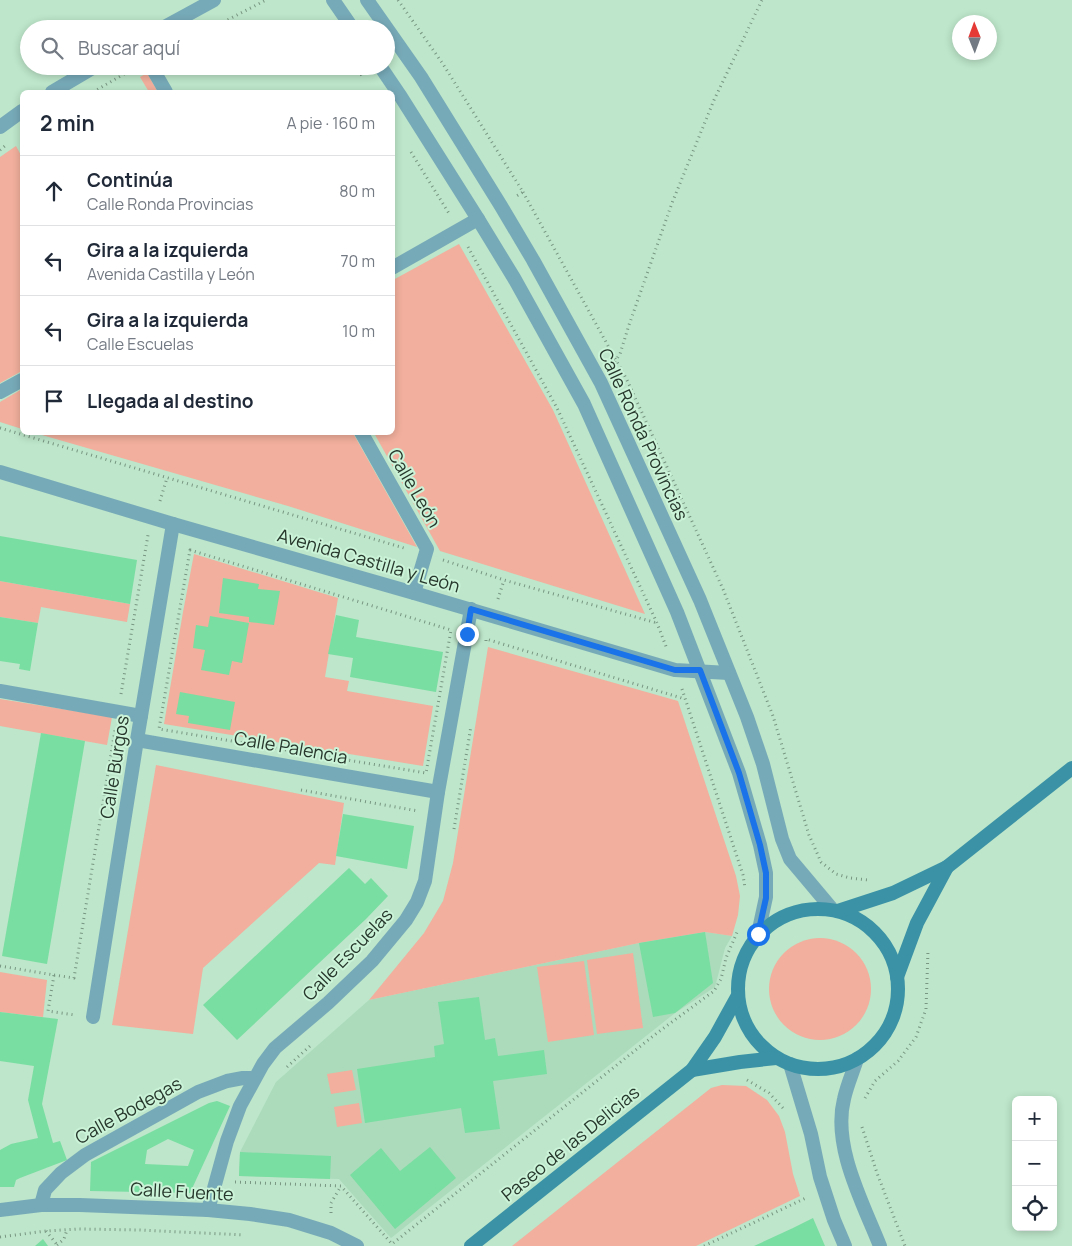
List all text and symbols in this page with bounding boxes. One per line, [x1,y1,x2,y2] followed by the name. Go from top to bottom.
[952,15,997,60] north arrow
[20,20,395,75] search box
[38,34,66,62] icon: search
[78,35,180,61] text: Buscar aquí
[40,109,95,137] text: 2 min
[286,112,375,134] text: A pie · 160 m
[87,167,173,193] text: Continúa
[40,177,68,205] icon: ahead
[339,180,375,202] text: 80 m
[87,193,253,215] text: Calle Ronda Provincias
[87,237,248,263] text: Gira a la izquierda
[40,247,68,275] icon: left
[340,250,375,272] text: 70 m
[87,263,255,285] text: Avenida Castilla y León
[87,307,248,333] text: Gira a la izquierda
[40,317,68,345] icon: left
[342,320,375,342] text: 10 m
[87,333,194,355] text: Calle Escuelas
[594,344,694,524] street label: Calle Ronda Provincias
[40,387,68,415] icon: arrive
[87,388,254,414] text: Llegada al destino
[383,445,447,531] street label: Calle León
[275,522,463,598] street label: Avenida Castilla y León
[456,623,479,646] route end
[94,714,134,820] street label: Calle Burgos
[232,725,350,769] street label: Calle Palencia
[297,903,397,1005] street label: Calle Escuelas
[747,923,770,946] route start
[70,1071,186,1149] street label: Calle Bodegas
[496,1080,644,1206] street label: Paseo de las Delicias
[1012,1096,1057,1231] map controls
[1012,1096,1057,1141] button: +
[1012,1141,1057,1186] button: −
[130,1176,234,1206] street label: Calle Fuente
[1012,1186,1057,1231] button: locate

